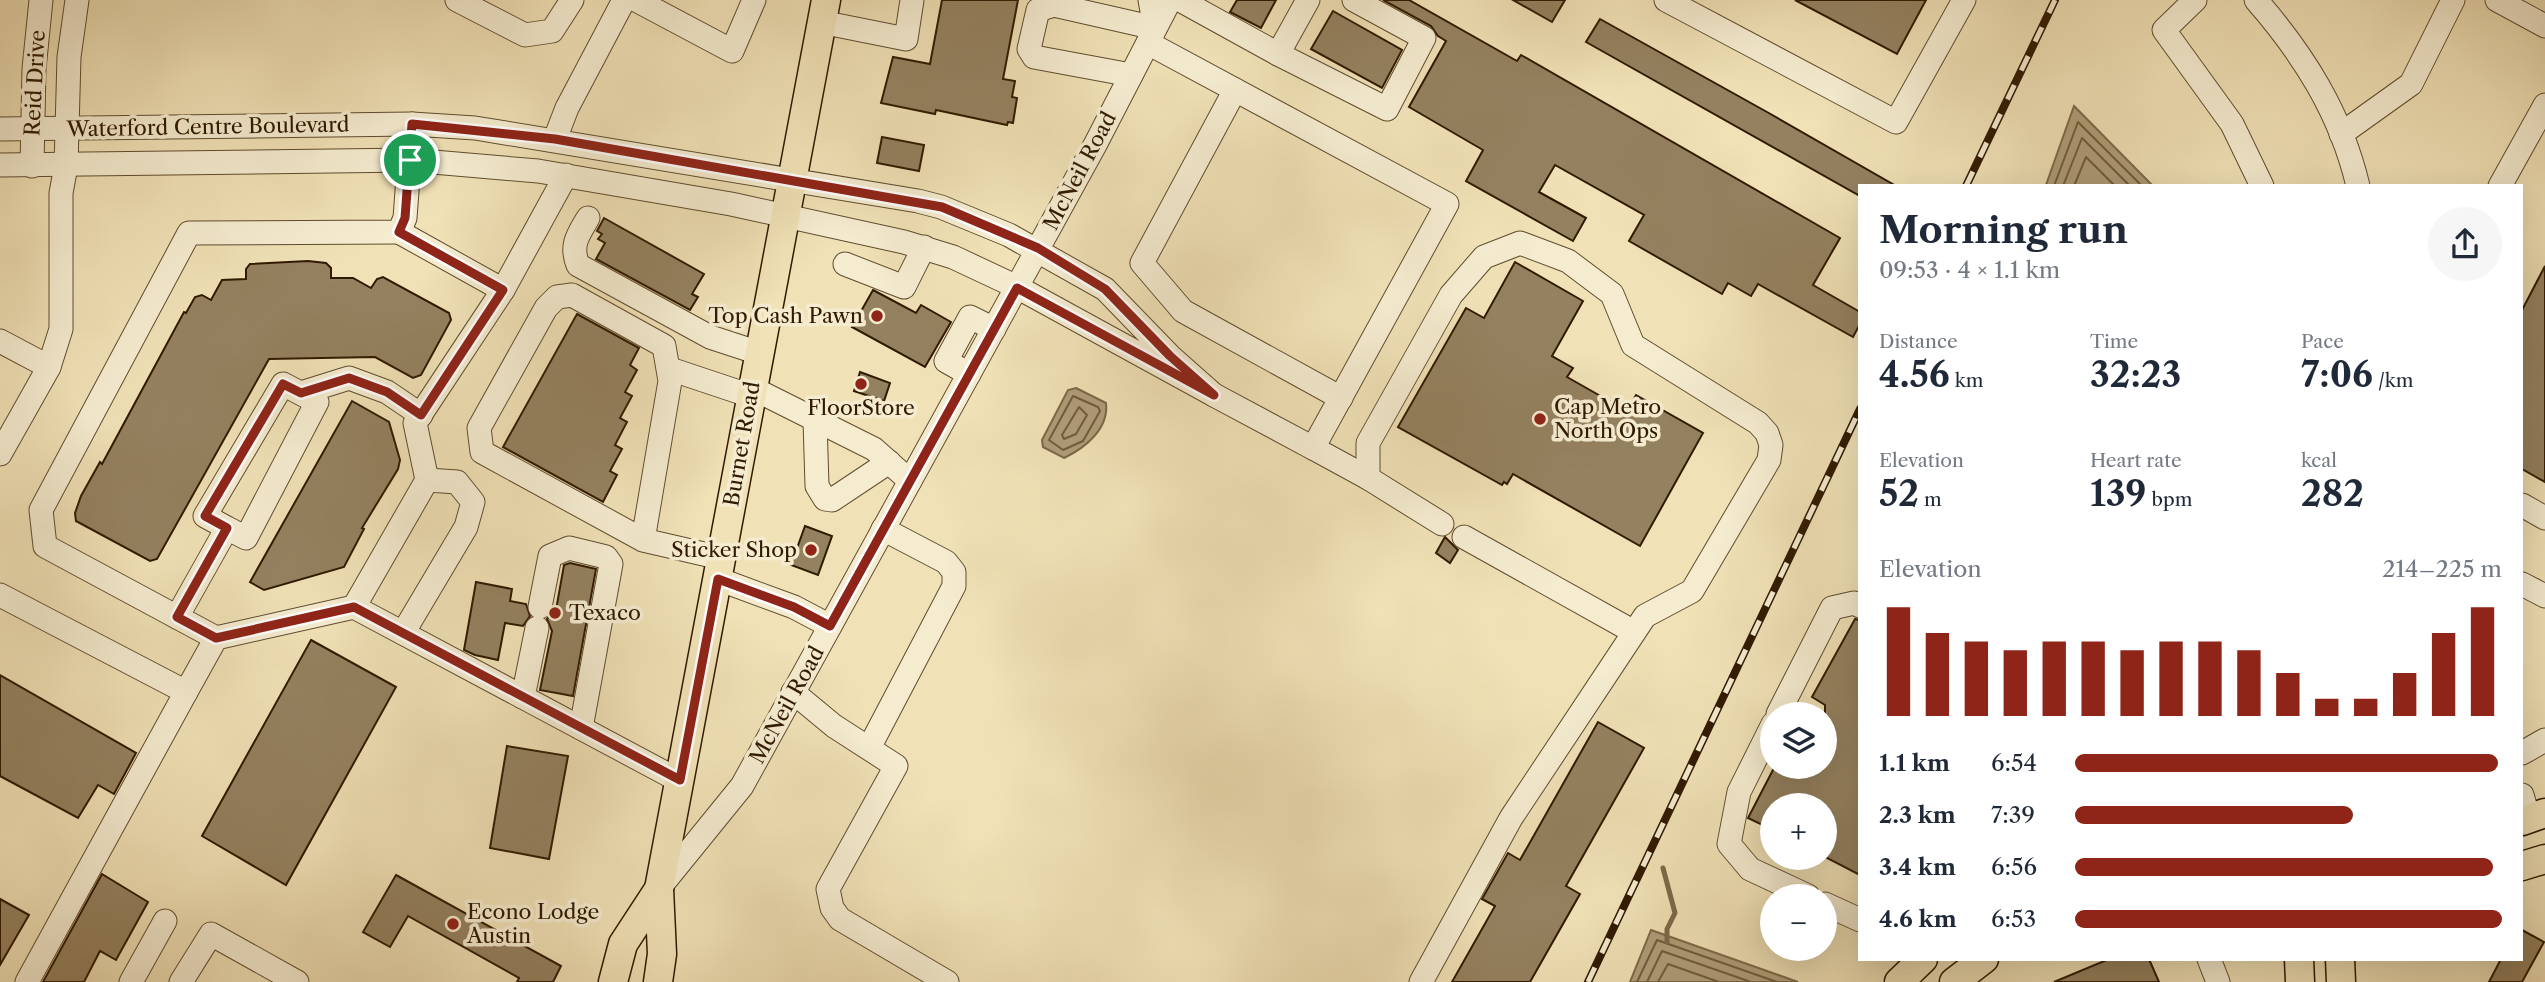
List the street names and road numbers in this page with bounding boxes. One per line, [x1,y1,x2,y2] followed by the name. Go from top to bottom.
[19,29,50,137] street label: Reid Drive
[1038,107,1121,234] street label: McNeil Road
[65,112,350,141] street label: Waterford Centre Boulevard
[718,379,765,508] street label: Burnet Road
[744,641,829,768] street label: McNeil Road

